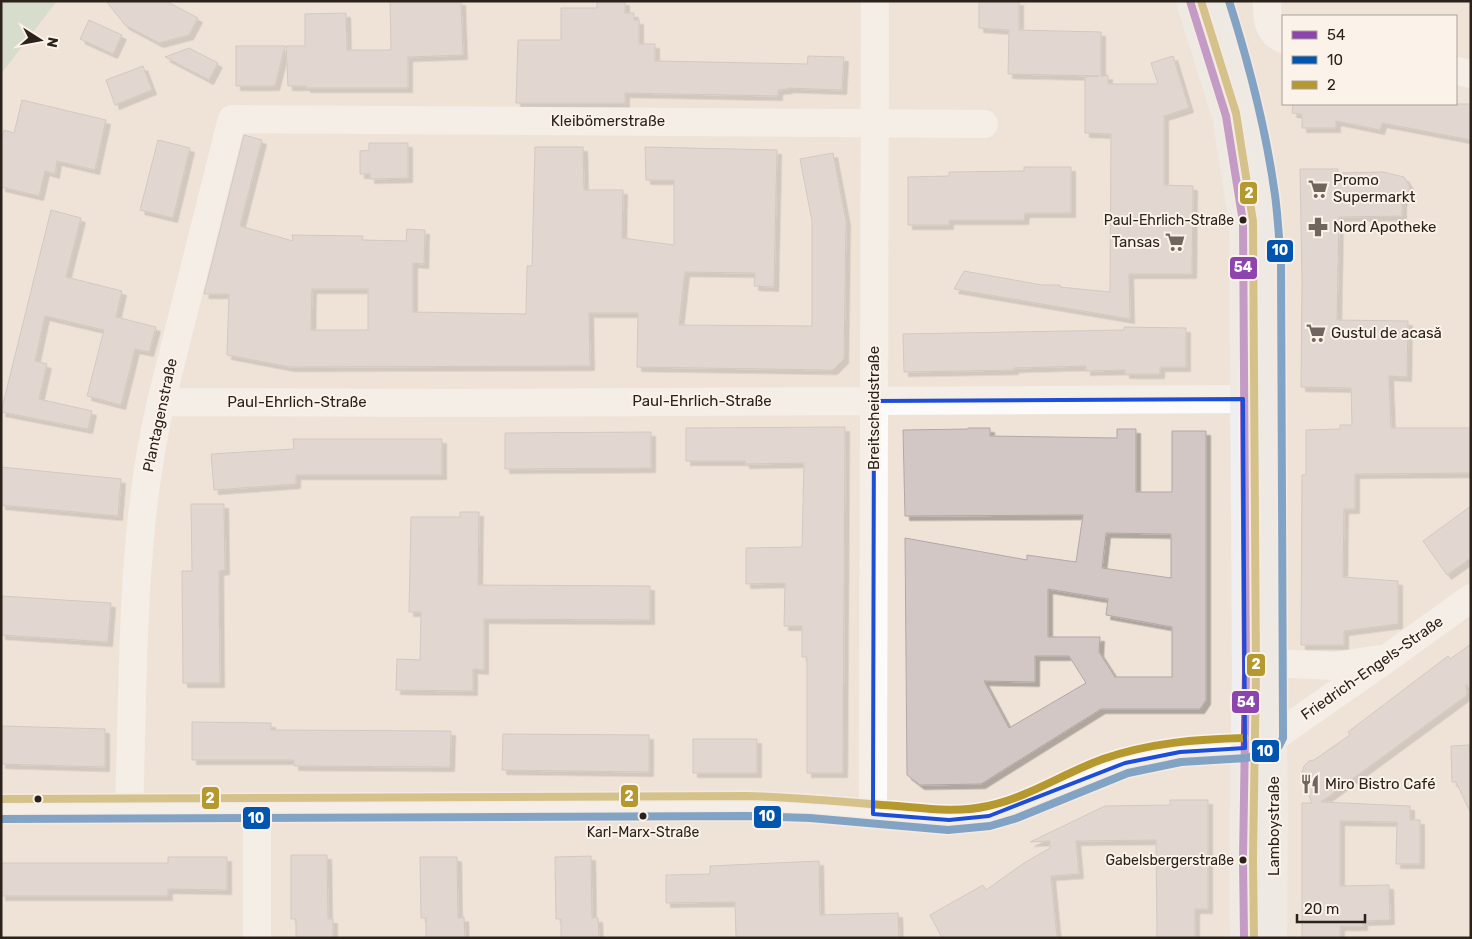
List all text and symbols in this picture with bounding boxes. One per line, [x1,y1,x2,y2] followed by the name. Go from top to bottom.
[15,15,65,65] north arrow
[1282,15,1457,105] legend
[1327,26,1345,44] text: 54
[43,36,62,49] text: N
[1327,51,1343,69] text: 10
[1327,76,1336,94] text: 2
[551,112,665,130] street label: Kleibömerstraße
[1333,171,1415,206] place label: Promo Supermarkt
[1307,178,1329,200] supermarket icon: Promo Supermarkt
[1239,181,1258,205] line badge: 2
[1244,185,1254,202] text: 2
[1104,212,1234,229] place label: Paul-Ehrlich-Straße
[1238,215,1248,225] marker: Paul-Ehrlich-Straße
[1307,216,1329,238] pharmacy icon: Nord Apotheke
[1333,218,1436,236] place label: Nord Apotheke
[1164,231,1186,253] supermarket icon: Tansas
[1112,233,1160,251] place label: Tansas
[1266,239,1294,263] line badge: 10
[1272,242,1288,259] text: 10
[1229,256,1258,280] line badge: 54
[1234,259,1253,276] text: 54
[1305,322,1327,344] supermarket icon: Gustul de acasă
[1331,324,1442,342] place label: Gustul de acasă
[865,346,883,470] street label: Breitscheidstraße
[139,357,181,473] street label: Plantagenstraße
[632,392,772,410] street label: Paul-Ehrlich-Straße
[227,393,367,411] street label: Paul-Ehrlich-Straße
[1298,612,1446,724] street label: Friedrich-Engels-Straße
[1246,653,1266,677] line badge: 2
[1251,656,1261,673] text: 2
[1231,690,1260,714] line badge: 54
[1237,694,1256,711] text: 54
[1251,739,1280,763] line badge: 10
[1257,743,1273,760] text: 10
[1299,773,1321,795] restaurant icon: Miro Bistro Café
[1325,775,1436,793] place label: Miro Bistro Café
[1265,776,1283,876] street label: Lamboystraße
[620,784,639,808] line badge: 2
[201,786,220,810] line badge: 2
[624,788,634,805] text: 2
[205,790,215,807] text: 2
[33,794,43,804] unlabelled marker
[753,805,782,829] line badge: 10
[242,806,271,830] line badge: 10
[759,808,775,825] text: 10
[248,810,264,827] text: 10
[638,811,648,821] marker: Karl-Marx-Straße
[587,824,699,841] place label: Karl-Marx-Straße
[1106,852,1234,869] place label: Gabelsbergerstraße
[1238,855,1248,865] marker: Gabelsbergerstraße
[1297,892,1364,924] scale bar
[1304,900,1339,918] text: 20 m

